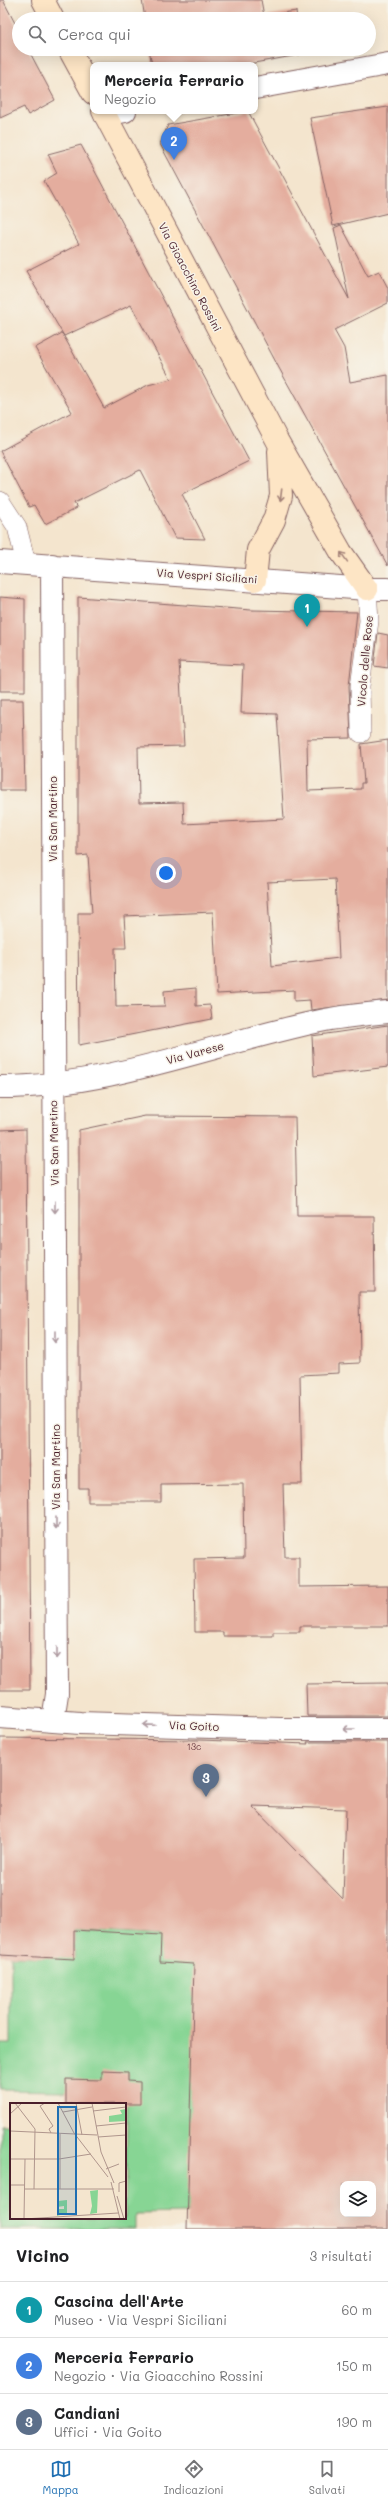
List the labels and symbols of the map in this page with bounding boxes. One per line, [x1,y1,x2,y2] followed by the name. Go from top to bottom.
[161,127,187,160] pin: 2
[155,220,226,334] street label: Via Gioacchino Rossini
[277,488,285,501] one-way arrow
[340,552,348,563] one-way arrow
[156,564,258,587] street label: Via Vespri Siciliani
[294,594,320,627] pin: 1
[353,614,376,707] street label: Vicolo delle Rose
[45,776,60,862] street label: Via San Martino
[156,863,176,883] your location
[164,1038,226,1067] street label: Via Varese
[45,1100,62,1186] street label: Via San Martino
[51,1200,59,1213] one-way arrow
[51,1330,59,1343] one-way arrow
[48,1424,63,1510] street label: Via San Martino
[52,1516,60,1529] one-way arrow
[53,1646,61,1659] one-way arrow
[169,1717,220,1734] street label: Via Goito
[143,1721,156,1729] one-way arrow
[343,1725,356,1733] one-way arrow
[187,1741,201,1752] house number: 13c
[193,1764,219,1797] pin: 3
[10,2103,126,2219] inset map

